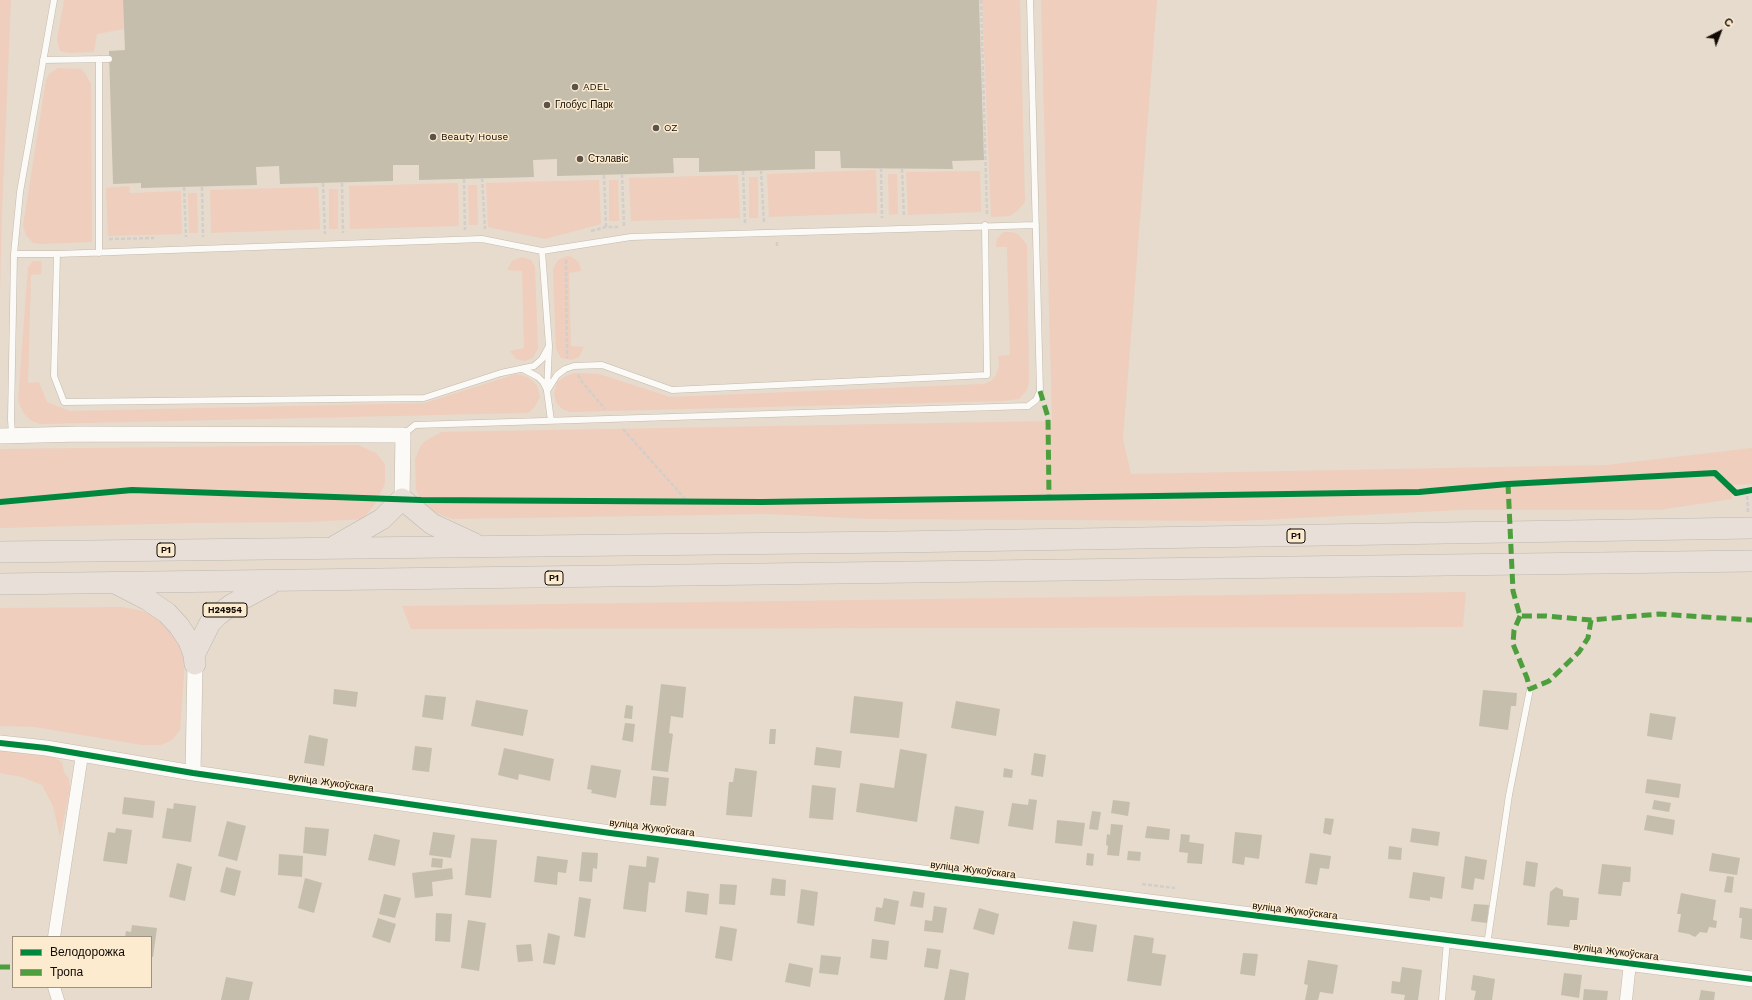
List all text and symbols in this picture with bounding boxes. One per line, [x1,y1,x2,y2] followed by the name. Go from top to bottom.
[1700,12,1740,52] north arrow
[1721,15,1736,30] text: С
[583,81,609,93] place label: ADEL
[570,82,580,92] marker: ADEL
[555,99,613,111] place label: Глобус Парк
[542,100,552,110] marker: Глобус Парк
[664,122,678,134] place label: OZ
[651,123,661,133] marker: OZ
[441,131,508,143] place label: Beauty House
[428,132,438,142] marker: Beauty House
[588,153,629,165] place label: Стэлавіс
[575,154,585,164] marker: Стэлавіс
[1287,529,1305,543] road number: Р1
[157,543,175,557] road number: Р1
[545,571,563,585] road number: Р1
[203,603,247,617] road number: Н24954
[288,771,374,795] street label: вуліца Жукоўскага
[609,817,695,839] street label: вуліца Жукоўскага
[930,859,1016,881] street label: вуліца Жукоўскага
[1252,900,1338,922] street label: вуліца Жукоўскага
[12,936,152,988] legend
[1573,941,1659,963] street label: вуліца Жукоўскага
[50,945,125,959] text: Велодорожка
[50,965,83,979] text: Тропа

